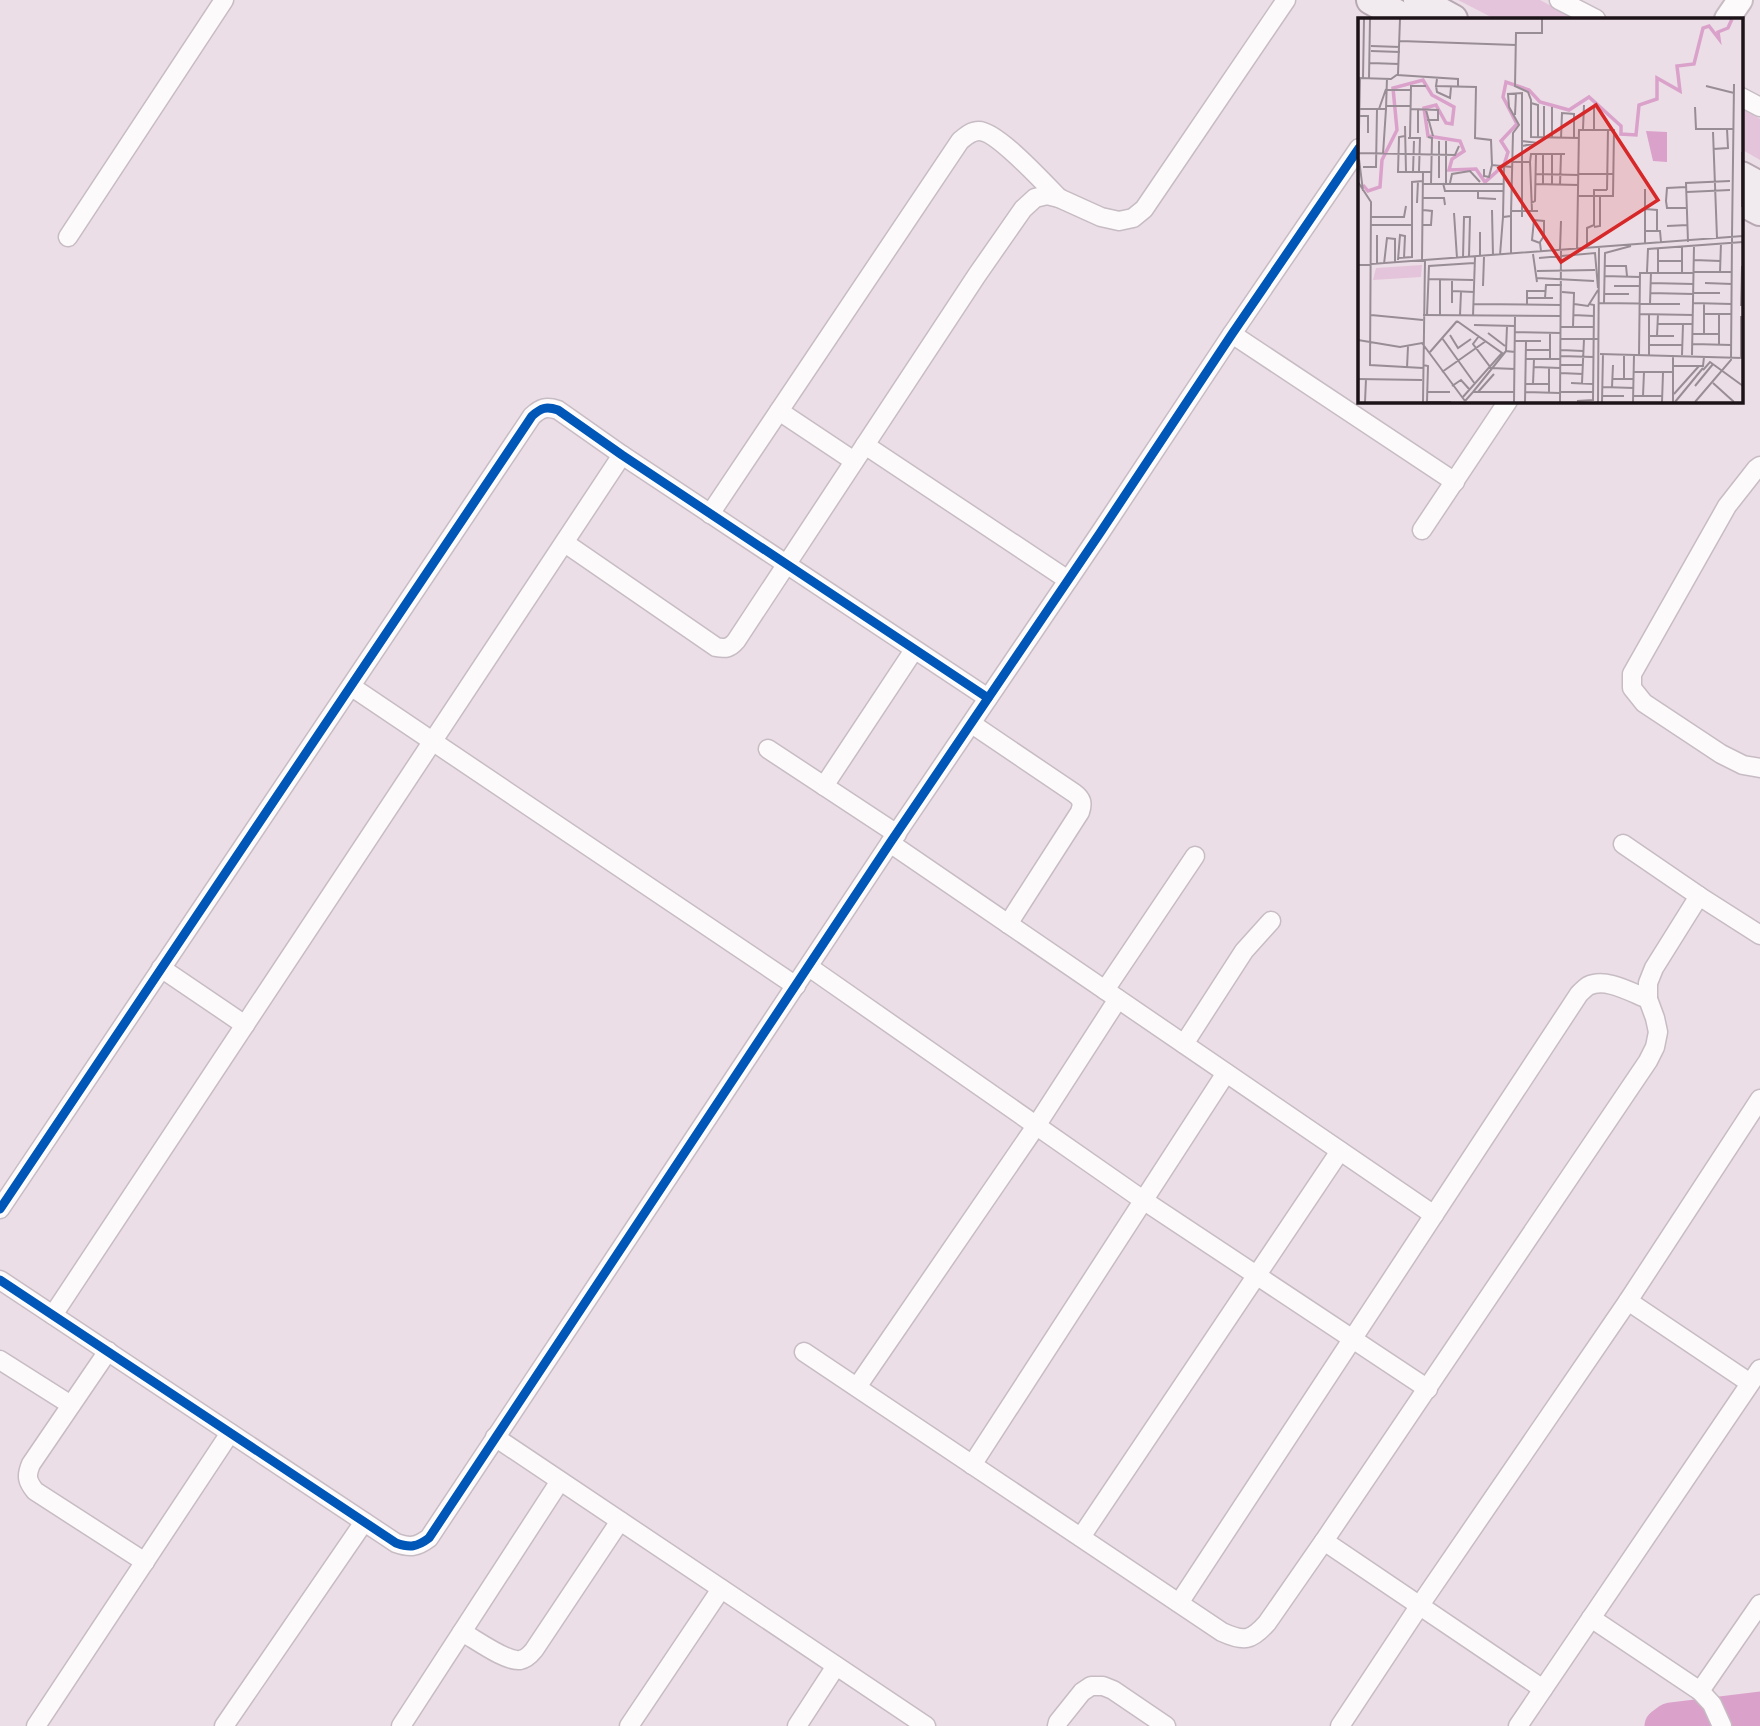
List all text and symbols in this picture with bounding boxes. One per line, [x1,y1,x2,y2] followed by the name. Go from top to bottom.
[1358,18,1742,402] inset map

